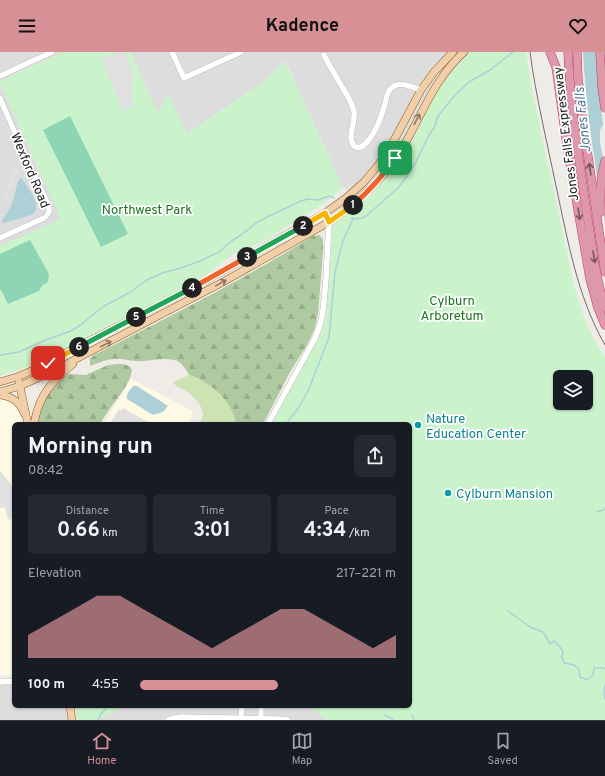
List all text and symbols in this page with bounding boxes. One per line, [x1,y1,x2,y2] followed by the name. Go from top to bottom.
[16,15,38,37] icon: menu
[266,15,339,38] text: Kadence
[567,15,589,37] icon: heart
[551,66,583,202] street label: Jones Falls Expressway
[572,85,595,154] water label: Jones Falls
[414,114,421,126] one-way arrow
[6,131,52,211] street label: Wexford Road
[378,141,412,175] pin
[384,147,406,169] icon: arrive
[586,163,594,176] one-way arrow
[343,195,363,215] pin: 1
[351,198,355,212] text: 1
[102,203,192,219] park label: Northwest Park
[575,207,583,220] one-way arrow
[293,216,313,236] pin: 2
[300,219,306,233] text: 2
[237,247,257,267] pin: 3
[244,250,250,264] text: 3
[590,250,598,263] one-way arrow
[182,278,202,298] pin: 4
[215,279,227,287] one-way arrow
[188,281,196,295] text: 4
[420,294,484,325] park label: Cylburn Arboretum
[126,307,146,327] pin: 5
[133,310,139,324] text: 5
[69,337,89,357] pin: 6
[99,339,111,347] one-way arrow
[76,340,82,354] text: 6
[31,346,65,380] pin
[37,352,59,374] icon: check
[553,370,593,410] map controls
[553,370,593,410] button: layers
[426,412,526,443] place label: Nature Education Center
[413,420,423,430] marker: Nature Education Center
[28,434,153,461] text: Morning run
[354,435,396,477] button: share
[28,463,63,479] text: 08:42
[456,487,553,503] place label: Cylburn Mansion
[443,488,453,498] marker: Cylburn Mansion
[66,504,109,518] text: Distance
[200,504,224,518] text: Time
[325,504,349,518] text: Pace
[57,518,100,544] text: 0.66
[193,518,231,544] text: 3:01
[304,518,346,544] text: 4:34
[100,526,118,540] text: km
[346,526,369,540] text: /km
[28,566,81,582] text: Elevation
[336,566,396,582] text: 217–221 m
[28,677,65,693] text: 100 m
[92,677,119,693] text: 4:55
[87,730,116,768] tab: Home
[291,730,313,768] tab: Map
[488,730,518,768] tab: Saved

